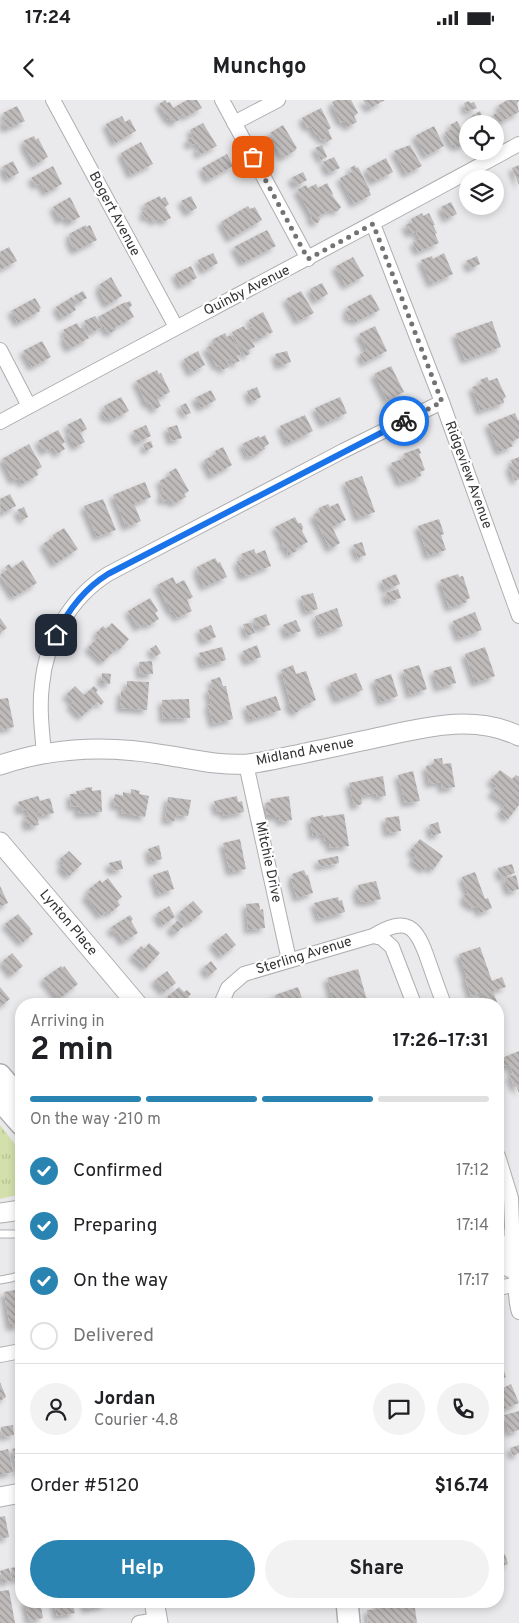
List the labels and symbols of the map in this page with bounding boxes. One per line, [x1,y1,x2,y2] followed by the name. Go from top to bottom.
[232,136,274,178] pin
[85,169,143,259] street label: Bogert Avenue
[201,262,293,320] street label: Quinby Avenue
[379,396,429,446] courier
[441,419,495,531] street label: Ridgeview Avenue
[35,614,77,656] pin
[255,734,355,770] street label: Midland Avenue
[251,820,285,904] street label: Mitchie Drive
[35,886,101,960] street label: Lynton Place
[254,933,354,979] street label: Sterling Avenue

